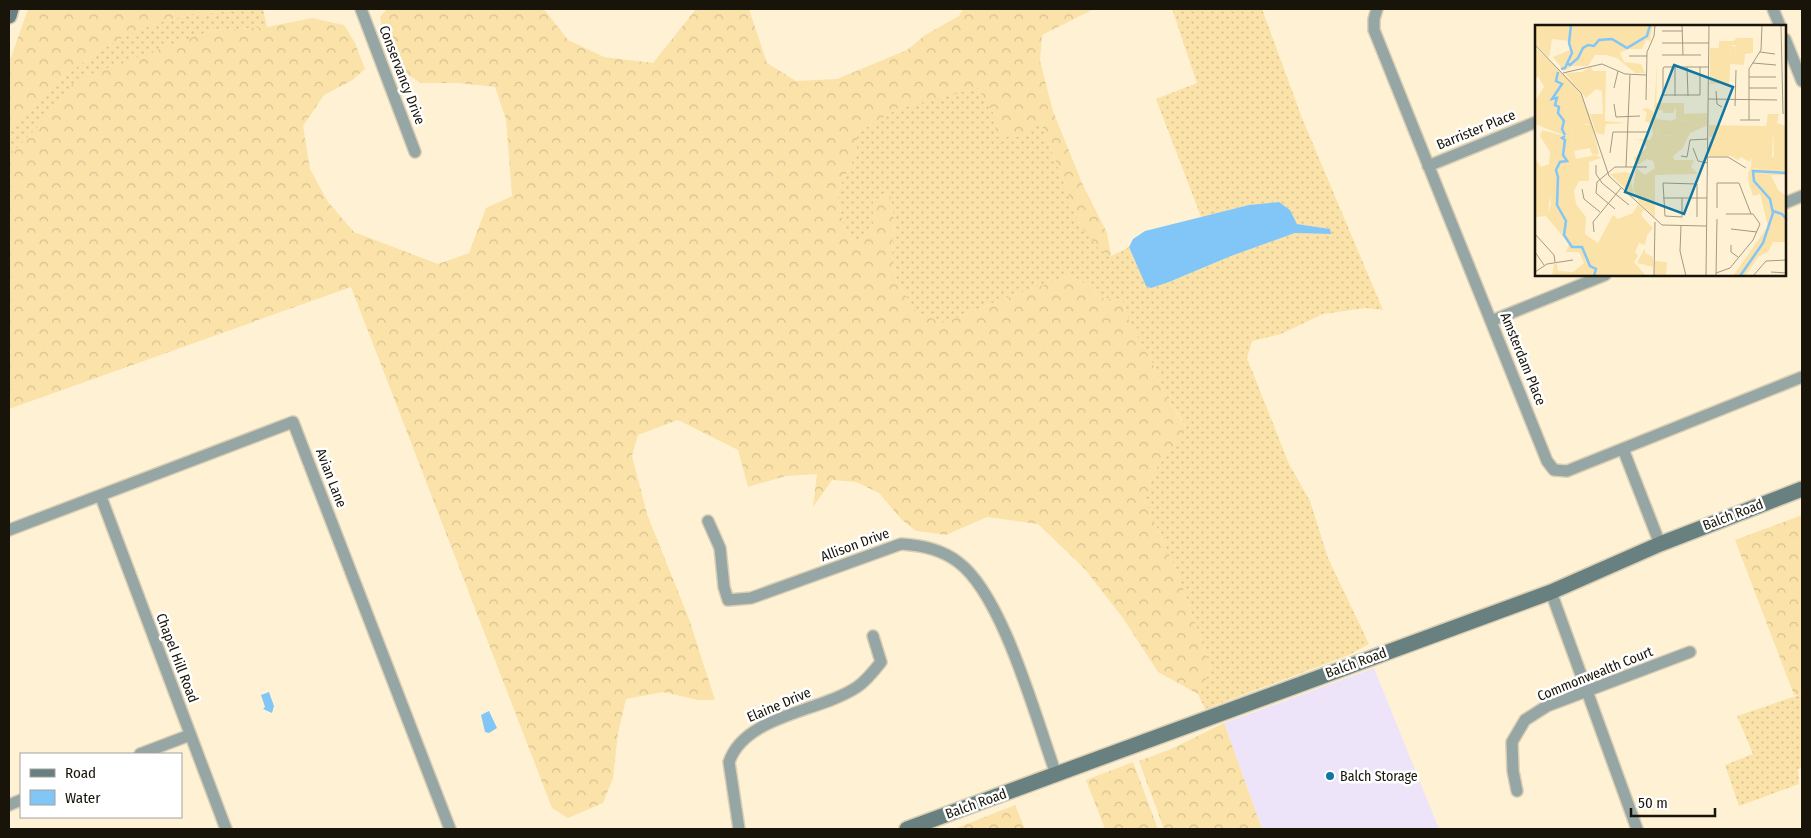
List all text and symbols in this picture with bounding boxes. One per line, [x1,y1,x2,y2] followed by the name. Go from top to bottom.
[375,23,429,127] street label: Conservancy Drive
[1535,25,1786,276] inset map
[1434,106,1518,154] street label: Barrister Place
[1497,310,1549,408] street label: Amsterdam Place
[312,446,350,510] street label: Avian Lane
[1700,496,1766,534] street label: Balch Road
[818,525,892,565] street label: Allison Drive
[152,611,202,705] street label: Chapel Hill Road
[1535,643,1656,705] street label: Commonwealth Court
[1323,644,1389,682] street label: Balch Road
[745,684,814,726] street label: Elaine Drive
[20,753,182,818] legend
[65,764,96,782] text: Road
[1340,768,1418,785] place label: Balch Storage
[1324,770,1336,782] marker: Balch Storage
[943,785,1009,823] street label: Balch Road
[1631,786,1715,818] scale bar
[65,789,101,807] text: Water
[1638,794,1668,812] text: 50 m

